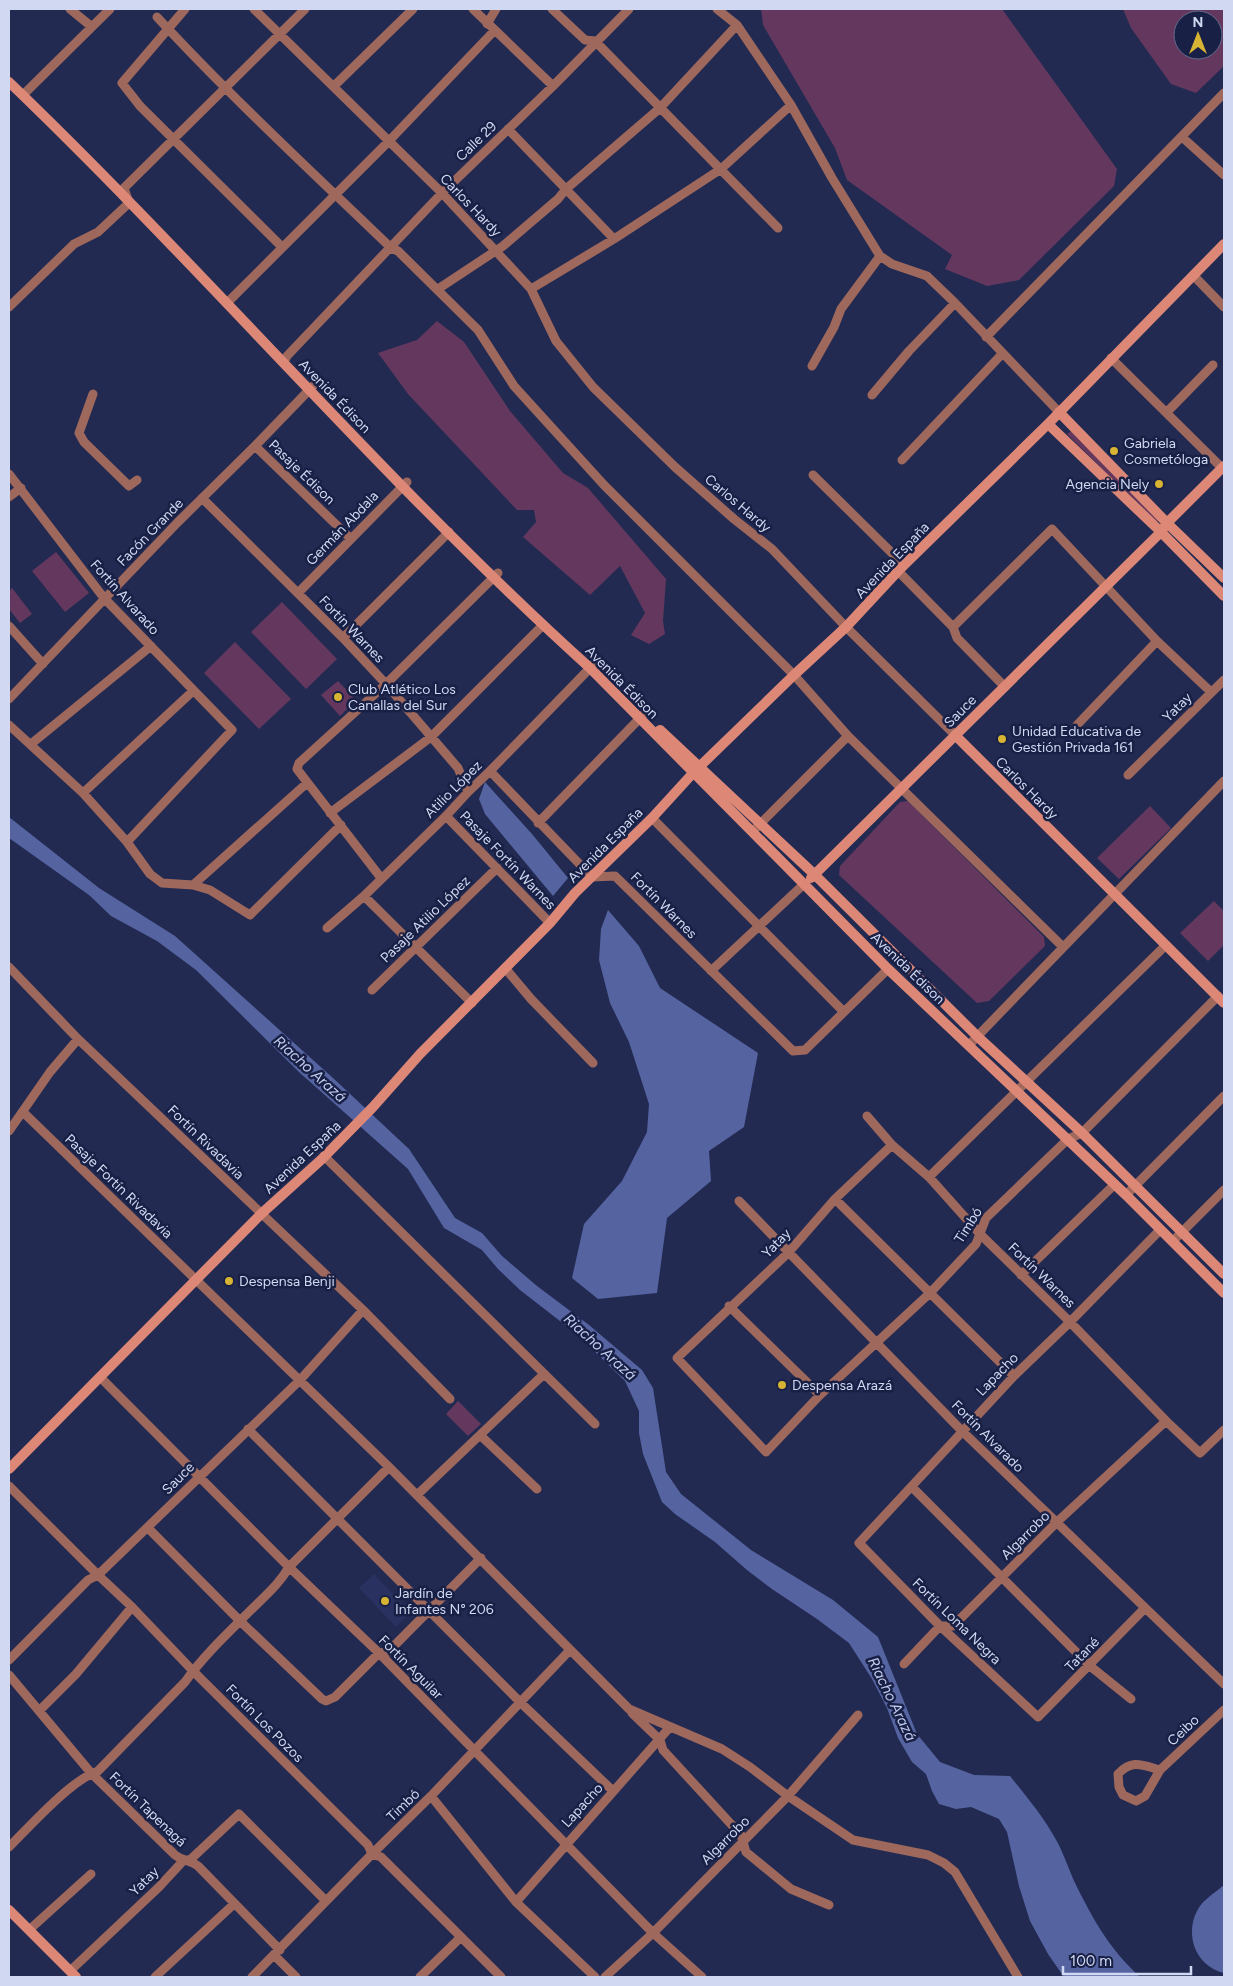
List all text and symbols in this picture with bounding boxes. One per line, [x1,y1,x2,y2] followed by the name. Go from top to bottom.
[1173,10,1223,60] north arrow
[1193,14,1203,31] text: N
[452,118,500,165] street label: Calle 29
[436,170,505,241] street label: Carlos Hardy
[295,356,374,437] street label: Avenida Édison
[1124,435,1208,468] place label: Gabriela Cosmetóloga
[265,436,339,508] street label: Pasaje Édison
[1108,445,1120,457] marker: Gabriela Cosmetóloga
[701,471,775,536] street label: Carlos Hardy
[1066,476,1150,493] place label: Agencia Nely
[1153,478,1165,490] marker: Agencia Nely
[303,488,382,569] street label: Germán Abdala
[114,495,187,570] street label: Facón Grande
[852,519,933,602] street label: Avenida España
[86,556,163,638] street label: Fortín Alvarado
[315,592,388,667] street label: Fortín Warnes
[582,642,662,722] street label: Avenida Édison
[348,681,456,714] place label: Club Atlético Los Canallas del Sur
[1159,689,1196,726] street label: Yatay
[332,691,344,703] marker: Club Atlético Los Canallas del Sur
[941,691,980,731] street label: Sauce
[1012,723,1141,756] place label: Unidad Educativa de Gestión Privada 161
[996,733,1008,745] marker: Unidad Educativa de Gestión Privada 161
[992,754,1062,823] street label: Carlos Hardy
[421,757,486,822] street label: Atilio López
[564,804,646,886] street label: Avenida España
[456,807,559,913] street label: Pasaje Fortín Warnes
[627,869,700,942] street label: Fortín Warnes
[377,872,474,966] street label: Pasaje Atilio López
[867,929,948,1008] street label: Avenida Édison
[270,1032,350,1106] water label: Riacho Arazá
[164,1102,247,1183] street label: Fortín Rivadavia
[260,1117,344,1197] street label: Avenida España
[61,1131,176,1242] street label: Pasaje Fortín Rivadavia
[951,1204,986,1246] street label: Timbó
[758,1225,795,1262] street label: Yatay
[1004,1239,1079,1312] street label: Fortín Warnes
[239,1273,335,1290] place label: Despensa Benji
[223,1275,235,1287] marker: Despensa Benji
[560,1310,640,1384] water label: Riacho Arazá
[973,1349,1022,1399] street label: Lapacho
[792,1377,892,1394] place label: Despensa Arazá
[776,1379,788,1391] marker: Despensa Arazá
[948,1397,1027,1476] street label: Fortín Alvarado
[159,1458,198,1498] street label: Sauce
[997,1507,1053,1563] street label: Algarrobo
[909,1575,1005,1668] street label: Fortín Loma Negra
[395,1585,494,1618] place label: Jardín de Infantes N° 206
[379,1595,391,1607] marker: Jardín de Infantes N° 206
[375,1632,446,1703] street label: Fortín Aguilar
[1062,1633,1103,1675] street label: Tatané
[864,1654,920,1744] water label: Riacho Arazá
[222,1681,307,1766] street label: Fortín Los Pozos
[1164,1711,1203,1749] street label: Ceibo
[106,1768,190,1850] street label: Fortín Tapenagá
[558,1780,607,1831] street label: Lapacho
[383,1786,423,1825] street label: Timbó
[697,1812,753,1868] street label: Algarrobo
[126,1863,163,1900] street label: Yatay
[1063,1944,1190,1976] scale bar
[1070,1952,1112,1970] text: 100 m

